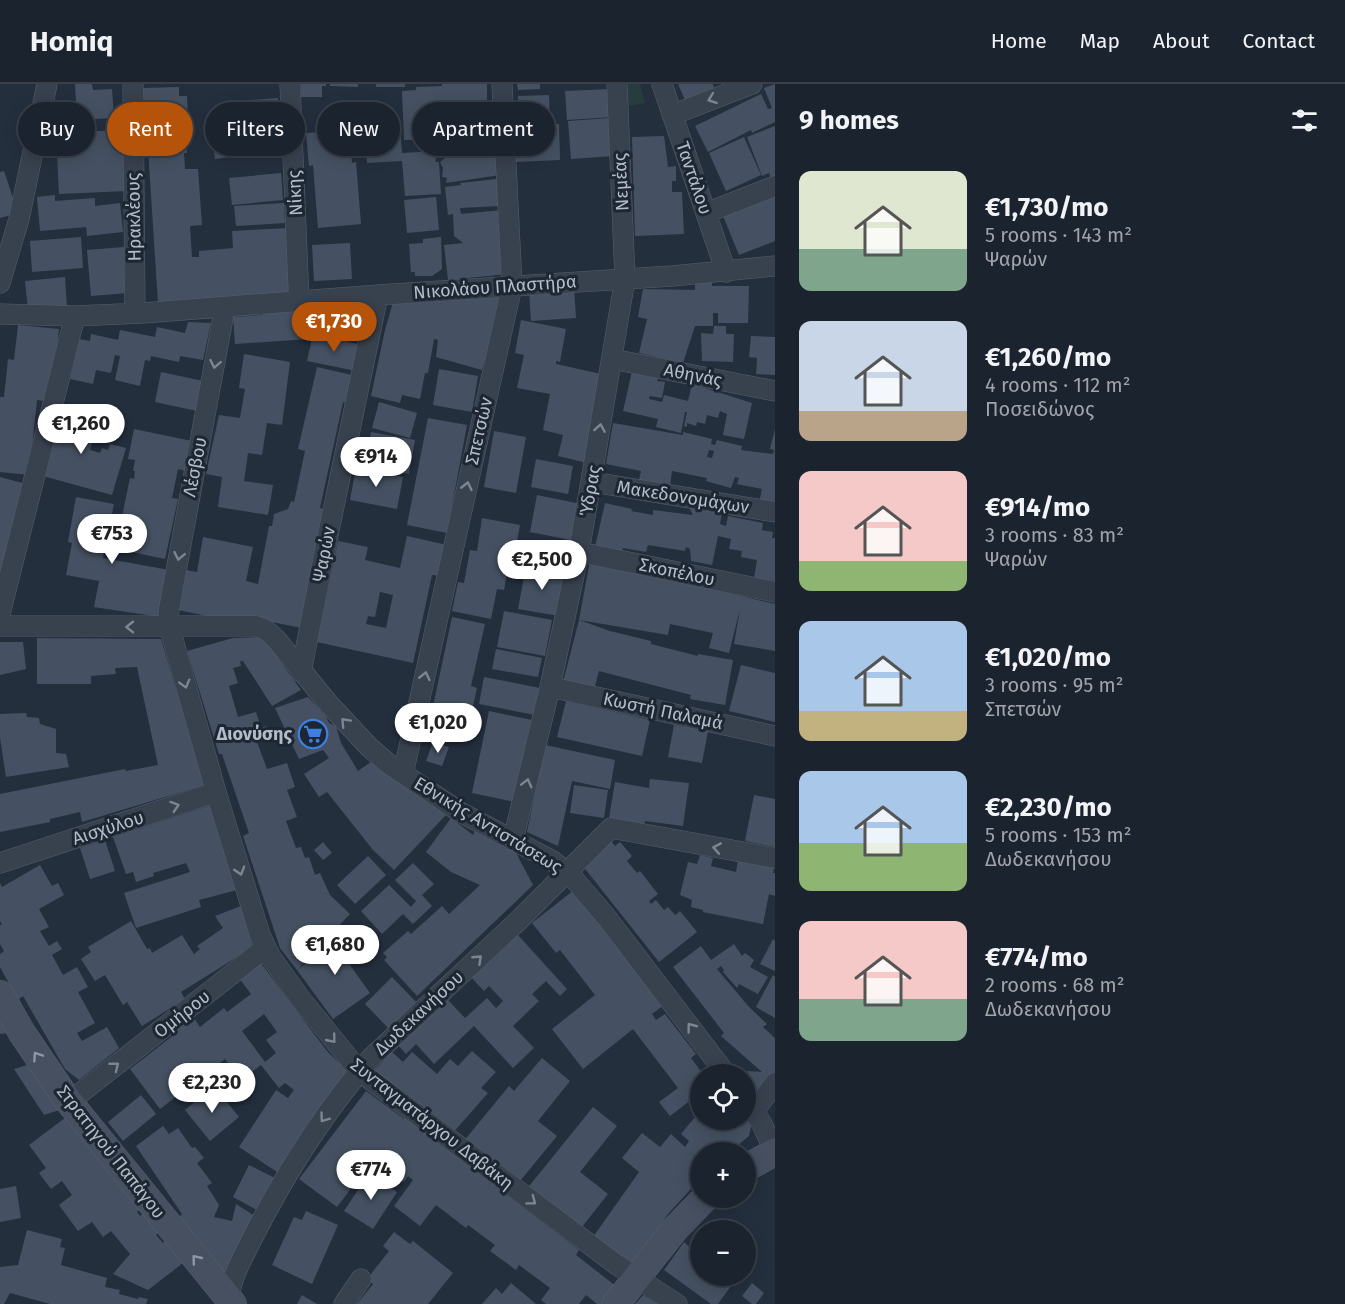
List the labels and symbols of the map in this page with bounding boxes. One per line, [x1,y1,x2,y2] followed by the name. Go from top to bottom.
[707,92,718,105] one-way arrow
[671,139,717,217] street label: Ταντάλου
[608,152,634,212] street label: Νεμέας
[283,169,307,217] street label: Νίκης
[122,172,146,262] street label: Ηρακλέους
[413,270,577,304] street label: Νικολάου Πλαστήρα
[285,302,383,353] pin: €1,730
[209,359,222,369] one-way arrow
[662,359,724,391] street label: Αθηνάς
[461,395,498,467] street label: Σπετσών
[32,404,130,455] pin: €1,260
[594,424,606,433] one-way arrow
[178,435,212,499] street label: Λέσβου
[340,437,412,488] pin: €914
[575,463,605,518] street label: Ύδρας
[615,476,751,518] street label: Μακεδονομάχων
[460,481,473,491] one-way arrow
[76,514,148,565] pin: €753
[308,524,340,584] street label: Ψαρών
[493,540,591,591] pin: €2,500
[173,551,186,561] one-way arrow
[637,553,717,591] street label: Σκοπέλου
[126,621,135,633] one-way arrow
[417,671,430,681] one-way arrow
[178,678,190,688] one-way arrow
[601,688,725,734] street label: Κωστή Παλαμά
[389,703,487,754] pin: €1,020
[297,718,329,750] supermarket icon: Διονύσης
[341,718,352,729] one-way arrow
[216,723,292,745] place label: Διονύσης
[410,772,567,878] street label: Εθνικής Αντιστάσεως
[519,779,532,789] one-way arrow
[169,800,180,813] one-way arrow
[69,806,147,850] street label: Αισχύλου
[713,842,722,854] one-way arrow
[233,865,245,876] one-way arrow
[286,925,384,976] pin: €1,680
[471,955,482,966] one-way arrow
[370,966,468,1060] street label: Δωδεκανήσου
[150,985,214,1043] street label: Ομήρου
[688,1023,699,1034] one-way arrow
[325,1032,336,1043] one-way arrow
[33,1051,44,1062] one-way arrow
[346,1054,518,1194] street label: Συνταγματάρχου Δαβάκη
[109,1062,120,1073] one-way arrow
[163,1063,261,1114] pin: €2,230
[52,1081,170,1223] street label: Στρατηγού Παπάγου
[320,1111,331,1122] one-way arrow
[335,1150,407,1201] pin: €774
[525,1194,536,1205] one-way arrow
[192,1254,203,1265] one-way arrow

